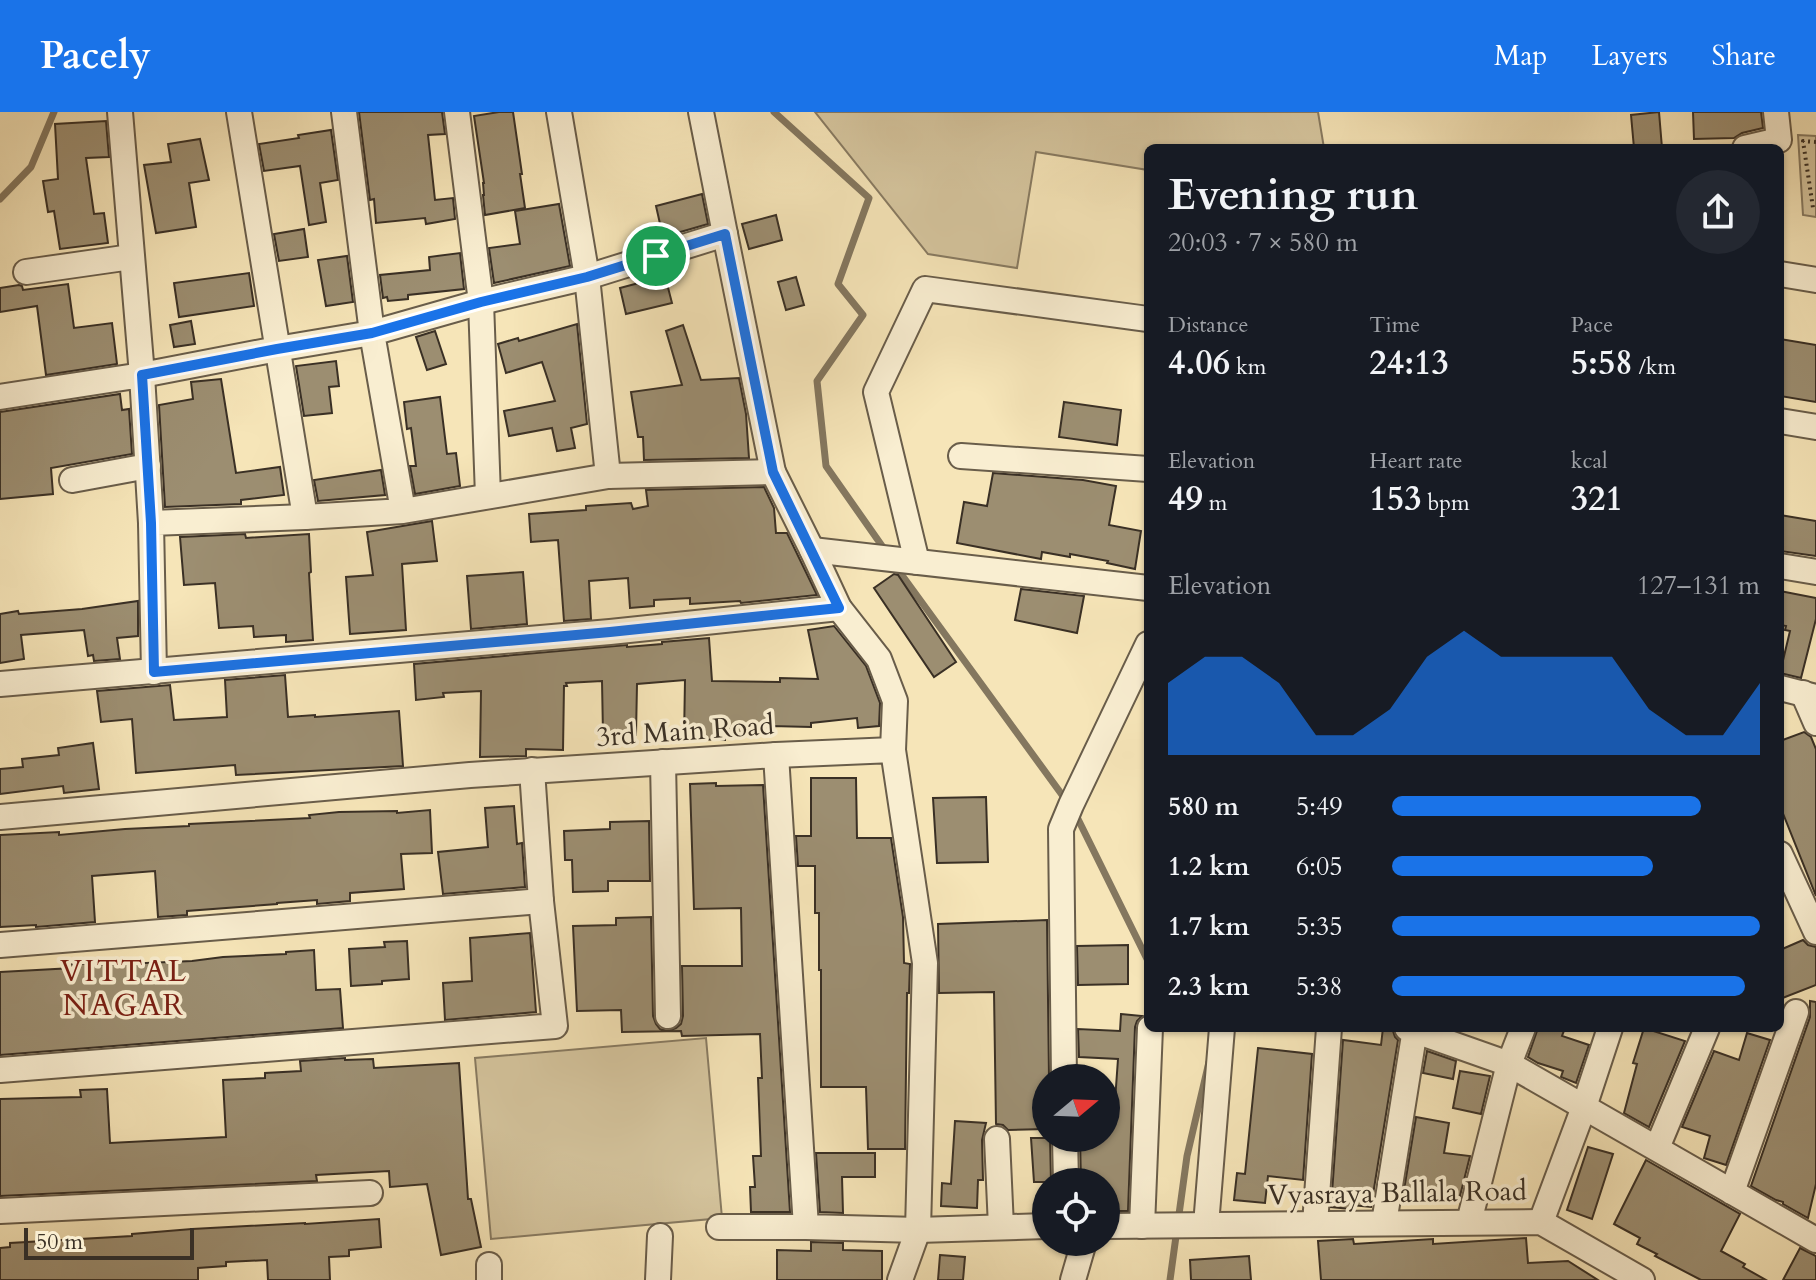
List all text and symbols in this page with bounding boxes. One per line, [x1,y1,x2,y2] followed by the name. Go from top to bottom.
[40,30,151,82] text: Pacely
[1494,37,1547,75] text: Map
[1591,37,1668,75] text: Layers
[1712,37,1776,75] text: Share
[1168,165,1418,225] text: Evening run
[1676,170,1760,254] button: share
[622,222,690,290] pin
[1168,225,1358,260] text: 20:03 · 7 × 580 m
[634,234,678,278] icon: arrive
[1168,310,1248,340] text: Distance
[1369,310,1420,340] text: Time
[1571,310,1613,340] text: Pace
[1168,340,1230,386] text: 4.06
[1369,340,1449,386] text: 24:13
[1571,340,1633,386] text: 5:58
[1230,352,1266,382] text: km
[1633,352,1676,382] text: /km
[1168,446,1255,476] text: Elevation
[1369,446,1463,476] text: Heart rate
[1571,446,1608,476] text: kcal
[1168,476,1203,522] text: 49
[1369,476,1422,522] text: 153
[1571,476,1623,522] text: 321
[1203,488,1227,518] text: m
[1422,488,1470,518] text: bpm
[1168,568,1271,603] text: Elevation
[1637,568,1760,603] text: 127–131 m
[595,706,775,756] street label: 3rd Main Road
[1168,789,1239,824] text: 580 m
[1296,789,1343,824] text: 5:49
[1168,849,1249,884] text: 1.2 km
[1296,849,1343,884] text: 6:05
[1168,909,1249,944] text: 1.7 km
[1296,909,1343,944] text: 5:35
[60,951,188,1026] district label: VITTAL NAGAR
[1168,969,1249,1004] text: 2.3 km
[1296,969,1343,1004] text: 5:38
[1032,1064,1120,1152] north arrow
[1032,1064,1120,1256] map controls
[1032,1168,1120,1256] button: locate
[1267,1172,1527,1214] street label: Vyasraya Ballala Road
[24,1224,194,1260] scale bar
[36,1227,83,1257] text: 50 m

